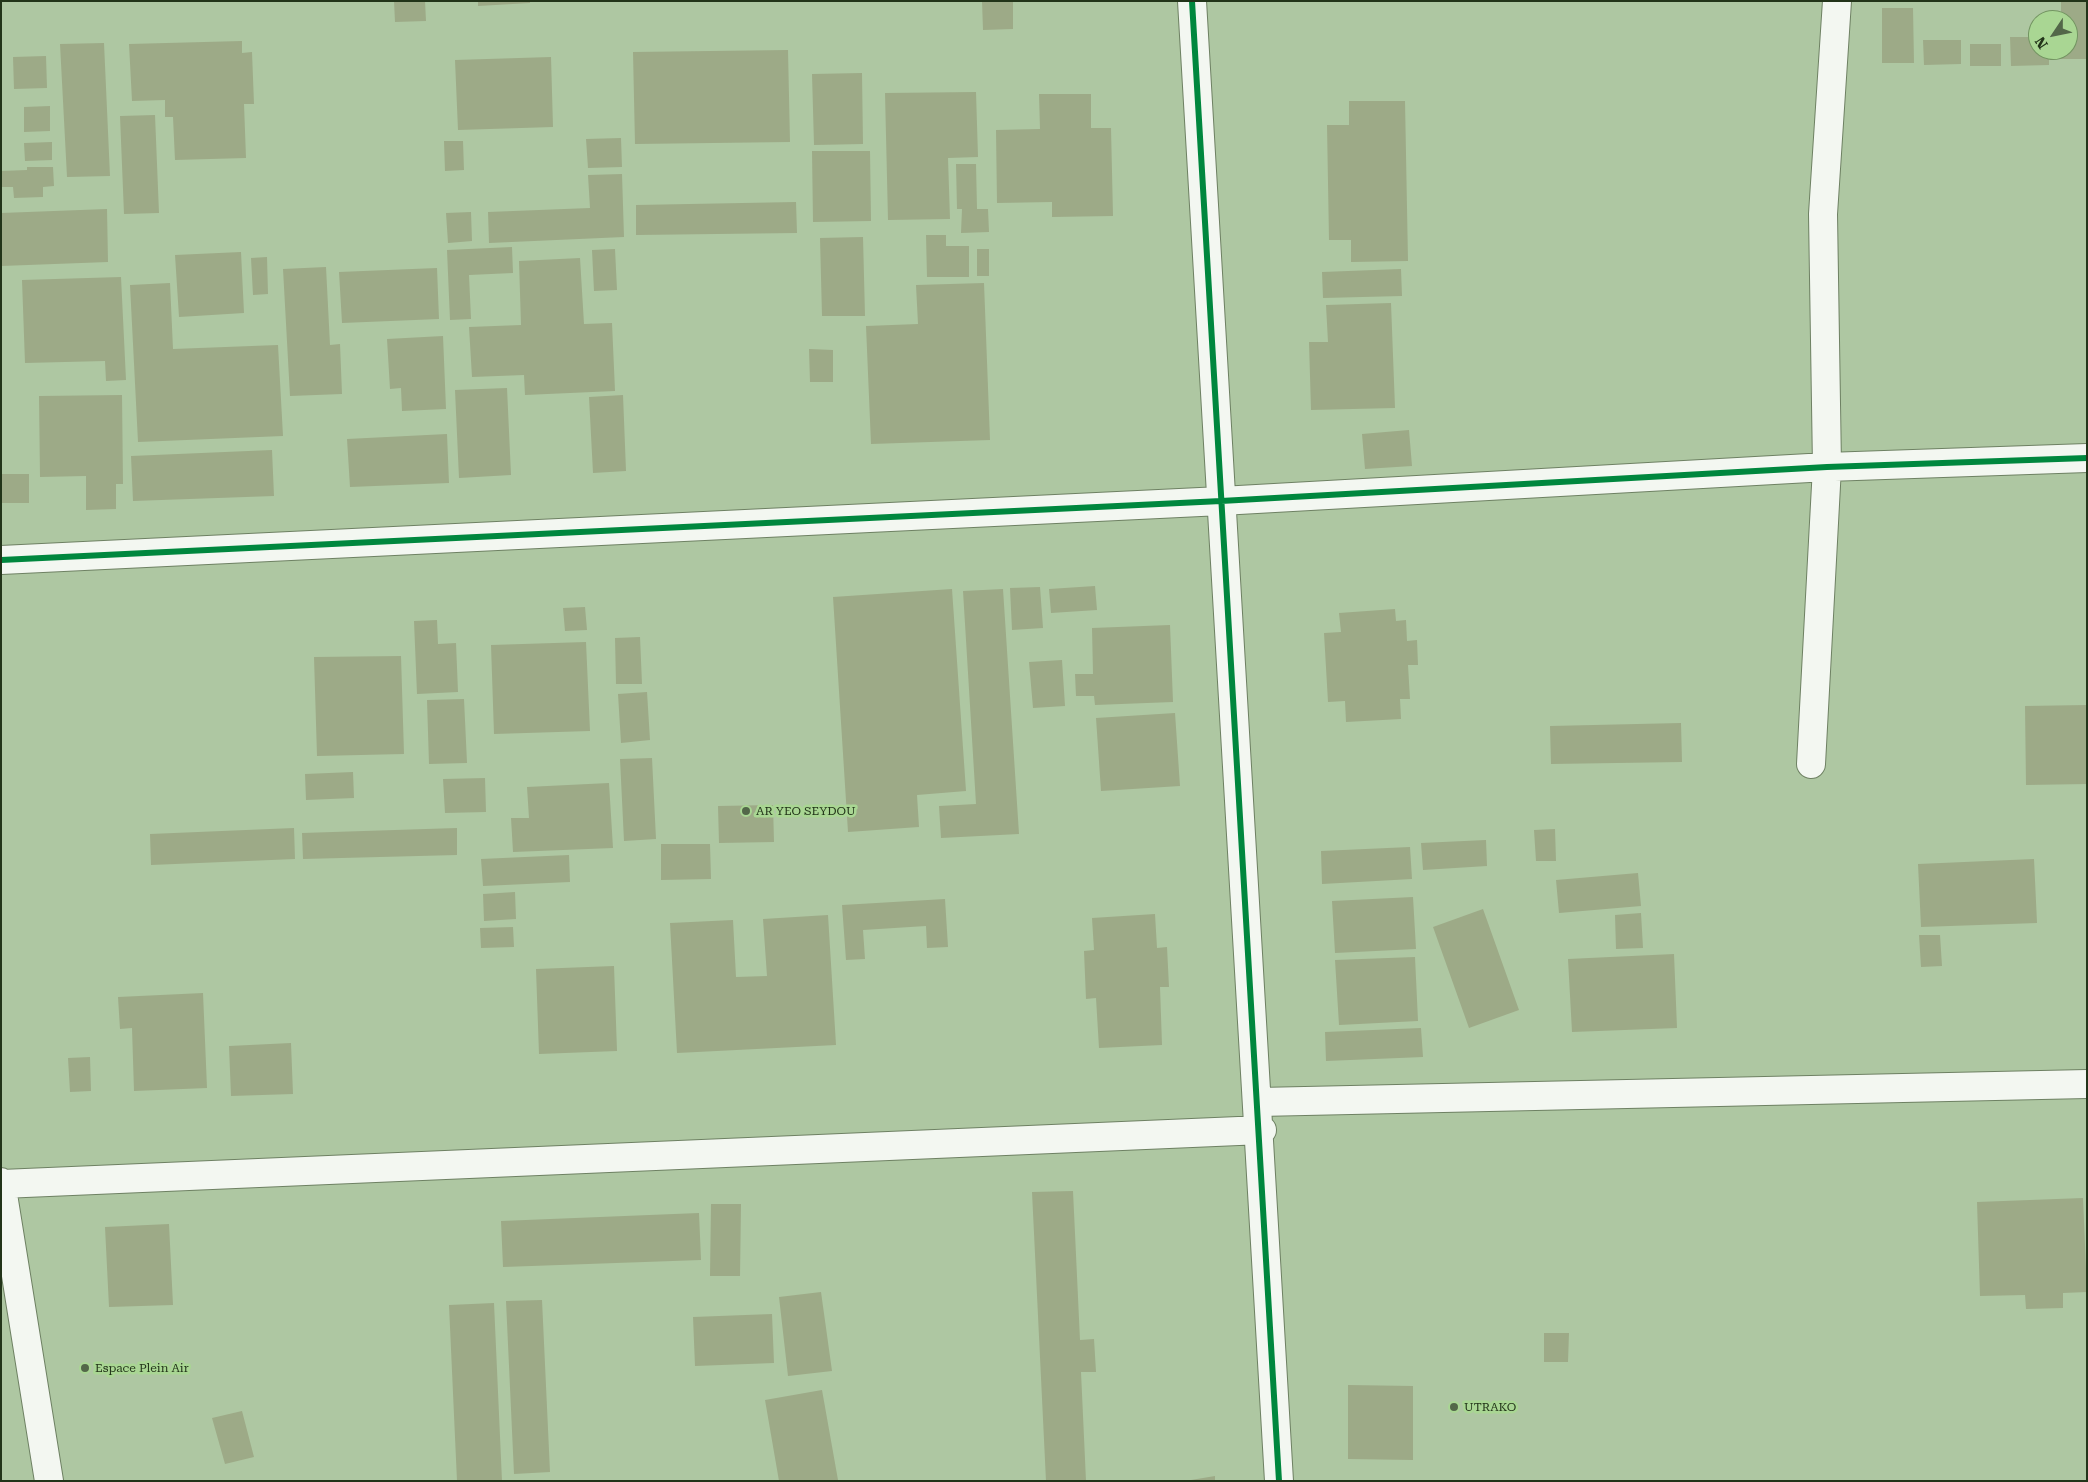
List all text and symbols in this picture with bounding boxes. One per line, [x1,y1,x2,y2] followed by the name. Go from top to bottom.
[2028,10,2078,60] north arrow
[2032,34,2051,52] text: N
[756,804,856,818] place label: AR YEO SEYDOU
[740,805,752,817] marker: AR YEO SEYDOU
[95,1361,189,1375] place label: Espace Plein Air
[79,1362,91,1374] marker: Espace Plein Air
[1464,1400,1516,1414] place label: UTRAKO
[1448,1401,1460,1413] marker: UTRAKO

